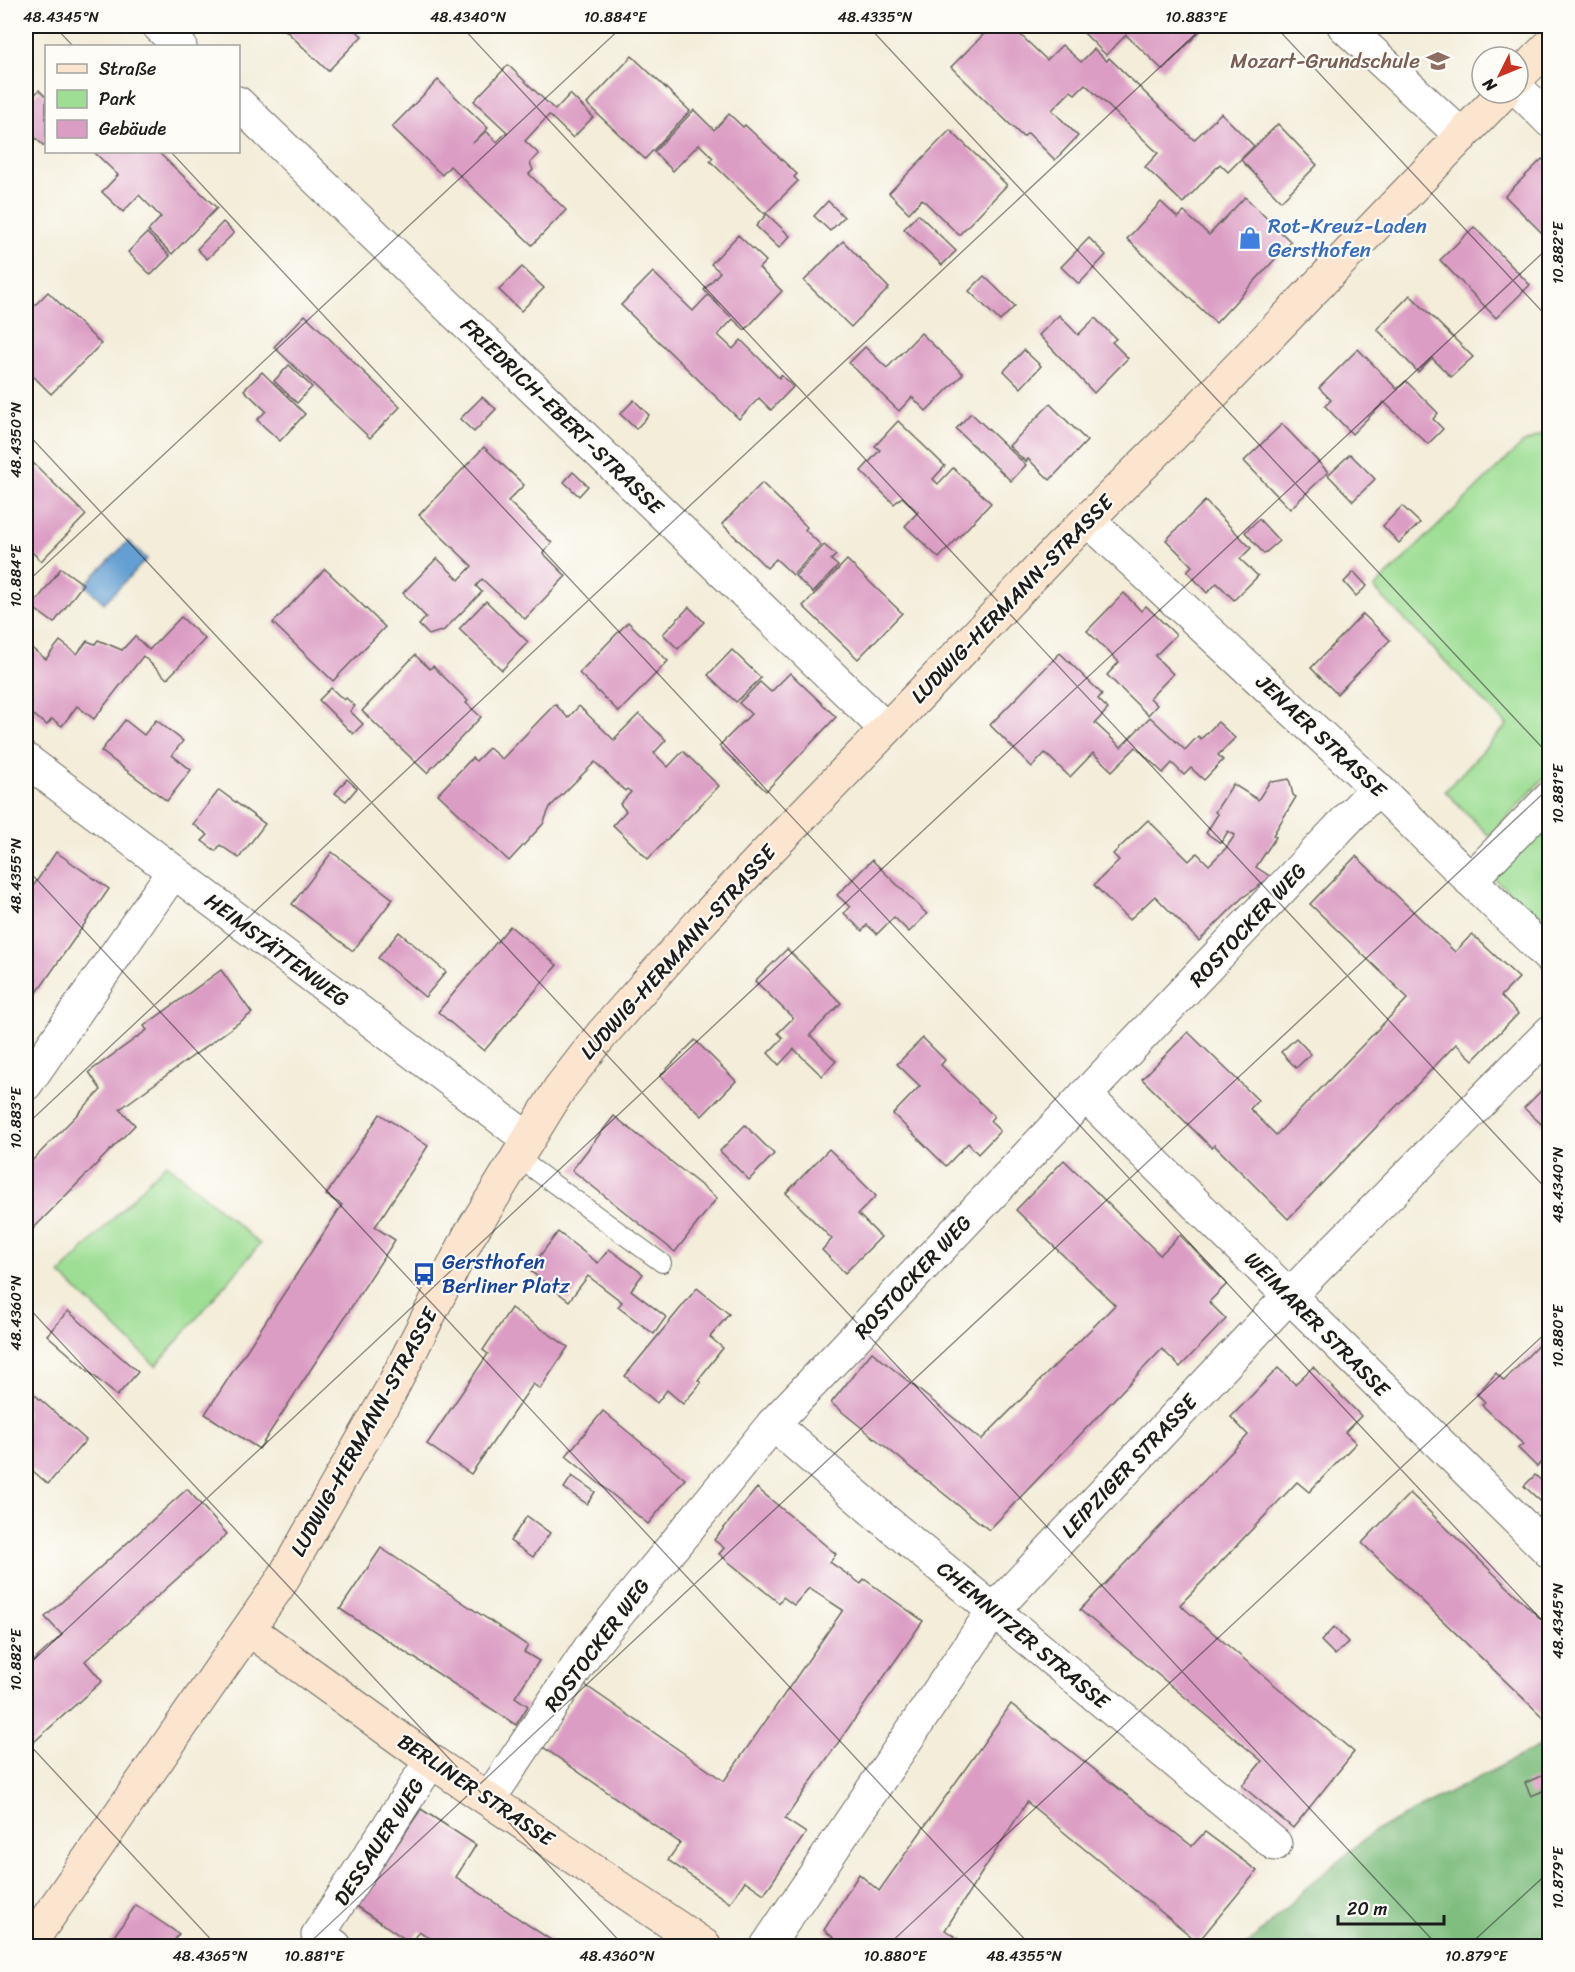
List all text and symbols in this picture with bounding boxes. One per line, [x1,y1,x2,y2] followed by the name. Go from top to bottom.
[23,4,100,30] text: 48.4345°N
[430,4,507,30] text: 48.4340°N
[584,4,648,30] text: 10.884°E
[838,4,913,30] text: 48.4335°N
[1165,4,1228,30] text: 10.883°E
[1230,42,1420,80] place label: Mozart-Grundschule
[45,45,240,153] legend
[1470,45,1530,105] north arrow
[1425,48,1451,74] school or university icon: Mozart-Grundschule
[99,53,156,85] text: Straße
[1474,70,1504,100] text: N
[99,83,136,115] text: Park
[99,113,167,145] text: Gebäude
[1268,207,1427,269] place label: Rot-Kreuz-Laden Gersthofen
[1545,220,1571,284] text: 10.882°E
[1237,225,1263,251] shop icon: Rot-Kreuz-Laden Gersthofen
[451,308,674,525] street label: FRIEDRICH-EBERT-STRASSE
[3,401,29,478] text: 48.4350°N
[901,484,1124,713] street label: LUDWIG-HERMANN-STRASSE
[3,543,29,607] text: 10.884°E
[1246,664,1396,808] street label: JENAER STRASSE
[1545,762,1571,824] text: 10.881°E
[570,834,787,1069] street label: LUDWIG-HERMANN-STRASSE
[3,838,29,914] text: 48.4355°N
[1180,854,1316,996] street label: ROSTOCKER WEG
[196,882,358,1018] street label: HEIMSTÄTTENWEG
[3,1086,29,1149] text: 10.883°E
[1545,1146,1571,1223] text: 48.4340°N
[845,1206,981,1348] street label: ROSTOCKER WEG
[1235,1242,1400,1407] street label: WEIMARER STRASSE
[442,1243,571,1305] place label: Gersthofen Berliner Platz
[411,1261,437,1287] bus stop icon: Gersthofen Berliner Platz
[3,1275,29,1351] text: 48.4360°N
[279,1299,449,1564] street label: LUDWIG-HERMANN-STRASSE
[1545,1303,1571,1367] text: 10.880°E
[1051,1384,1208,1547] street label: LEIPZIGER STRASSE
[928,1551,1119,1720] street label: CHEMNITZER STRASSE
[534,1570,660,1720] street label: ROSTOCKER WEG
[1545,1582,1571,1659] text: 48.4345°N
[3,1627,29,1691] text: 10.882°E
[390,1723,563,1858] street label: BERLINER STRASSE
[323,1770,435,1914] street label: DESSAUER WEG
[1545,1845,1571,1909] text: 10.879°E
[1338,1888,1444,1926] scale bar
[1347,1893,1387,1925] text: 20 m
[172,1943,248,1969] text: 48.4365°N
[284,1943,346,1969] text: 10.881°E
[579,1943,655,1969] text: 48.4360°N
[864,1943,928,1969] text: 10.880°E
[986,1943,1062,1969] text: 48.4355°N
[1445,1943,1509,1969] text: 10.879°E

